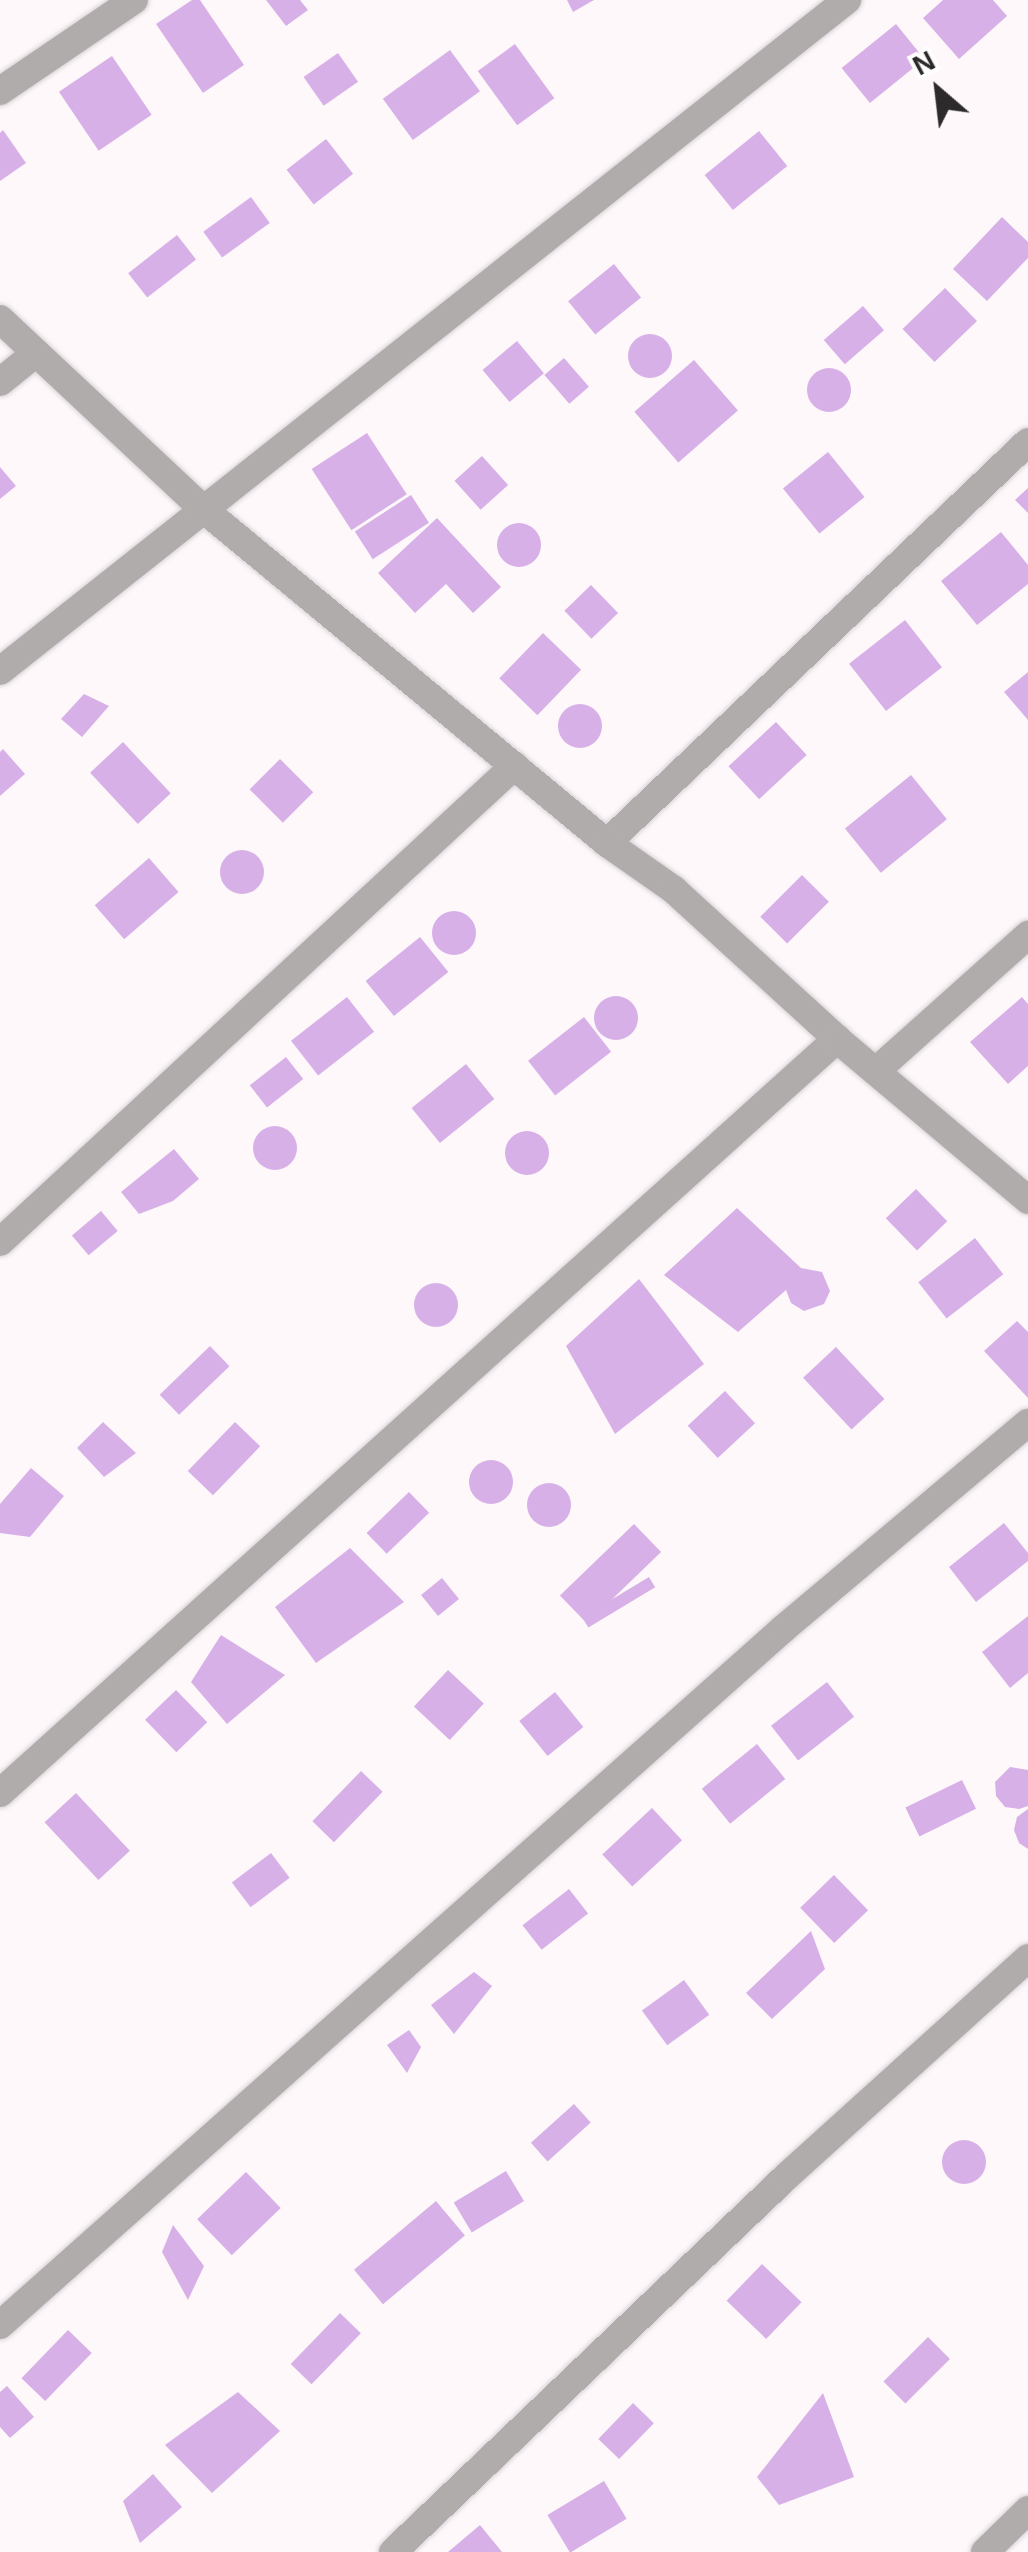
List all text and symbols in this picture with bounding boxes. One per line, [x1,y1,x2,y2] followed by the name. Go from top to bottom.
[888,40,988,140] north arrow
[907,45,940,82] text: N

